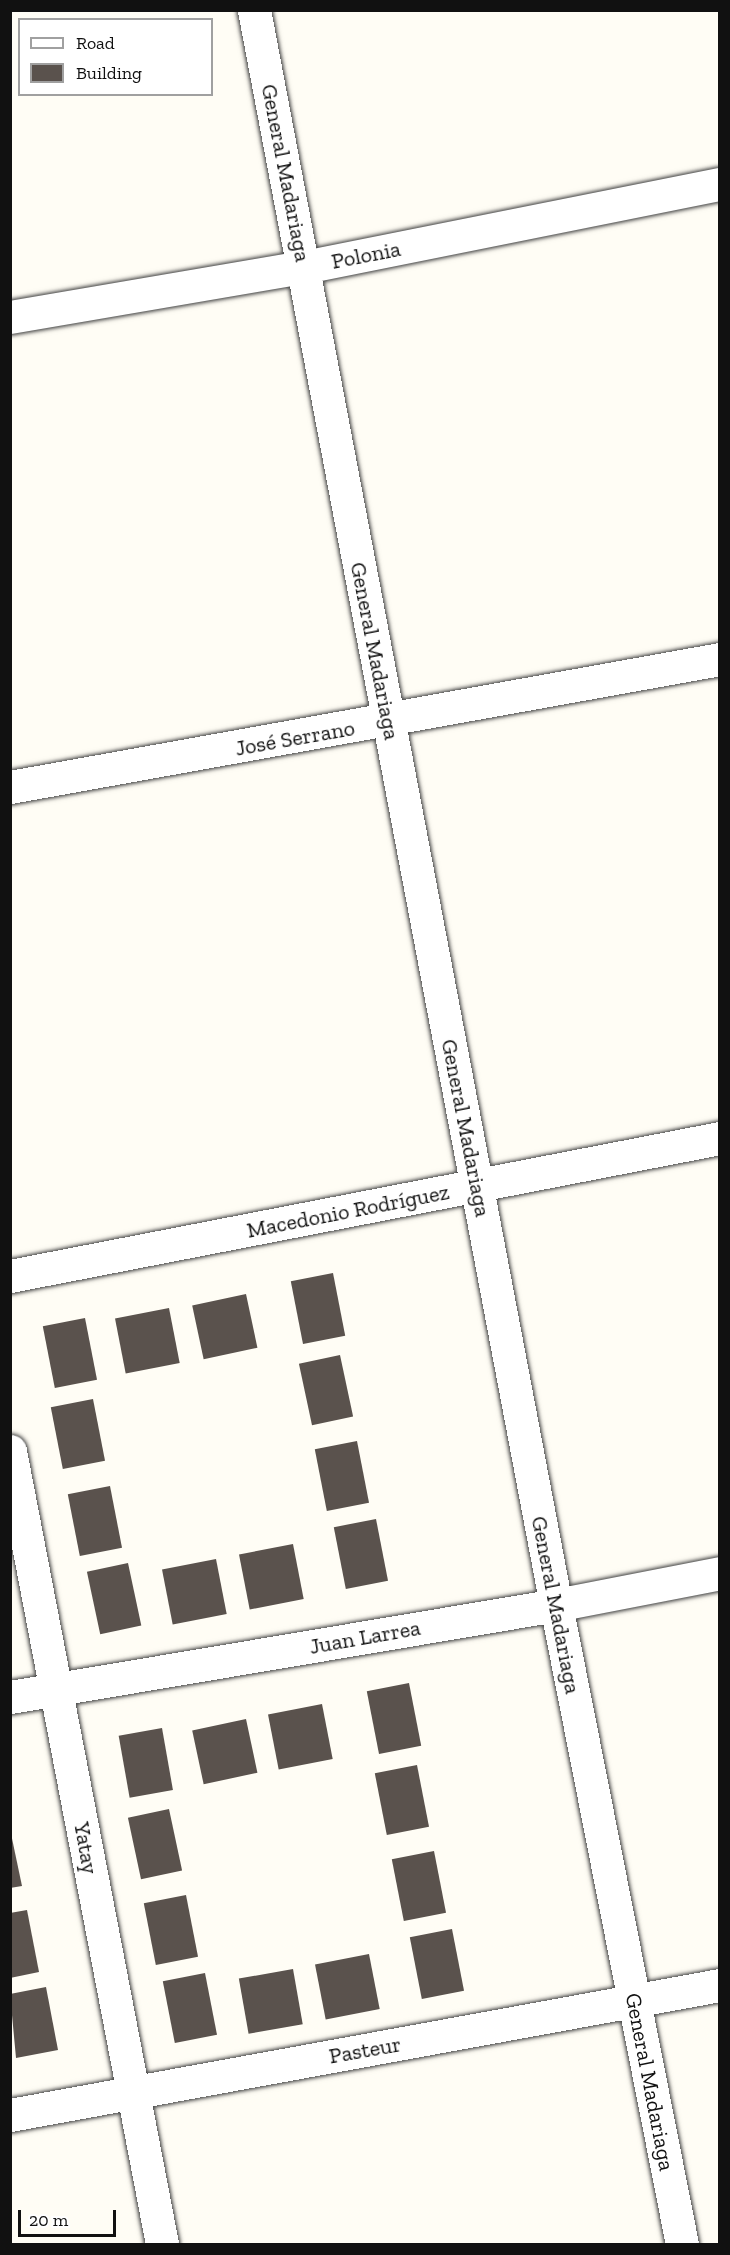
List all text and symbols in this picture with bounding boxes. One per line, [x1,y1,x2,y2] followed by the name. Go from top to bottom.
[18,18,213,96] legend
[76,32,115,54] text: Road
[76,62,142,84] text: Building
[256,82,316,264] street label: General Madariaga
[329,235,403,275] street label: Polonia
[345,560,405,742] street label: General Madariaga
[233,715,357,761] street label: José Serrano
[436,1037,496,1219] street label: General Madariaga
[244,1178,452,1244] street label: Macedonio Rodríguez
[526,1514,586,1696] street label: General Madariaga
[307,1614,423,1660] street label: Juan Larrea
[68,1820,104,1876] street label: Yatay
[620,1991,680,2173] street label: General Madariaga
[327,2031,403,2069] street label: Pasteur
[21,2198,118,2236] scale bar
[29,2209,68,2231] text: 20 m

